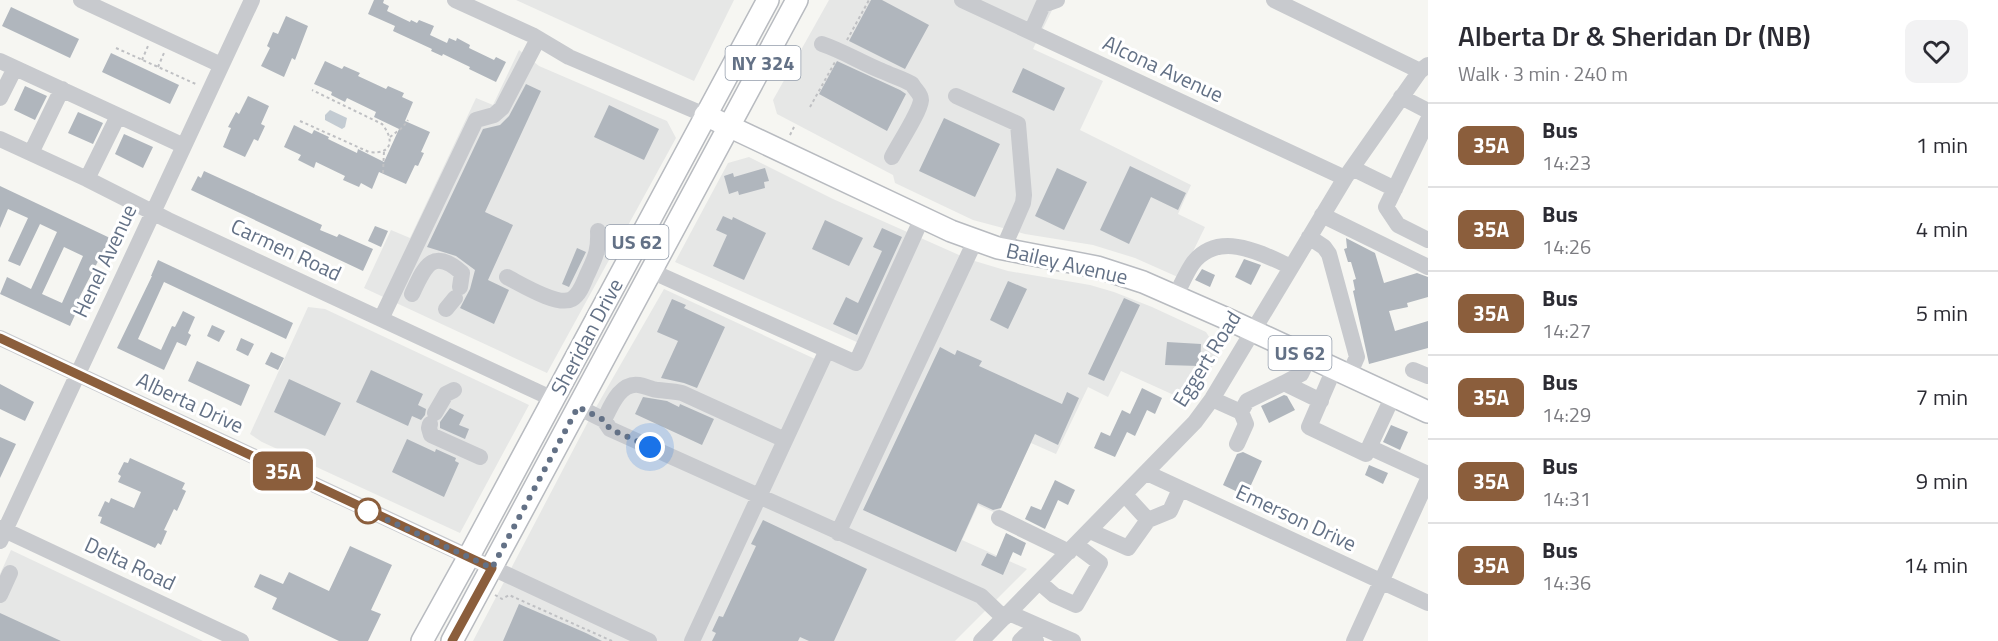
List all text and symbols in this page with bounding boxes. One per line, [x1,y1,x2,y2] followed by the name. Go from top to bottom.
[1458,14,1811,57] text: Alberta Dr & Sheridan Dr (NB)
[1905,20,1968,83] button: heart
[1098,26,1229,110] street label: Alcona Avenue
[726,46,801,80] road number: NY 324
[1458,58,1628,89] text: Walk · 3 min · 240 m
[1542,113,1578,147] text: Bus
[1916,128,1968,162] text: 1 min
[1473,129,1509,161] text: 35A
[1542,147,1591,178] text: 14:23
[1542,197,1578,231] text: Bus
[64,199,144,322] street label: Henel Avenue
[226,210,347,289] street label: Carmen Road
[1916,212,1968,246] text: 4 min
[1473,213,1509,245] text: 35A
[606,225,668,259] road number: US 62
[1542,231,1591,262] text: 14:26
[1003,234,1131,293] street label: Bailey Avenue
[542,272,630,401] street label: Sheridan Drive
[1542,281,1578,315] text: Bus
[1916,296,1968,330] text: 5 min
[1473,297,1509,329] text: 35A
[1164,304,1248,413] street label: Eggert Road
[1542,315,1591,346] text: 14:27
[1268,336,1332,370] road number: US 62
[132,363,249,441] street label: Alberta Drive
[1542,365,1578,399] text: Bus
[1916,380,1968,414] text: 7 min
[1473,381,1509,413] text: 35A
[1542,399,1591,430] text: 14:29
[635,432,665,462] your location
[1542,449,1578,483] text: Bus
[248,452,318,490] line badge: 35A
[265,455,301,487] text: 35A
[1916,464,1968,498] text: 9 min
[1473,465,1509,497] text: 35A
[1231,475,1362,559] street label: Emerson Drive
[1542,483,1591,514] text: 14:31
[355,498,381,524] unlabelled marker
[80,528,181,598] street label: Delta Road
[1542,533,1578,567] text: Bus
[1903,548,1968,582] text: 14 min
[1473,549,1509,581] text: 35A
[1542,567,1591,598] text: 14:36

